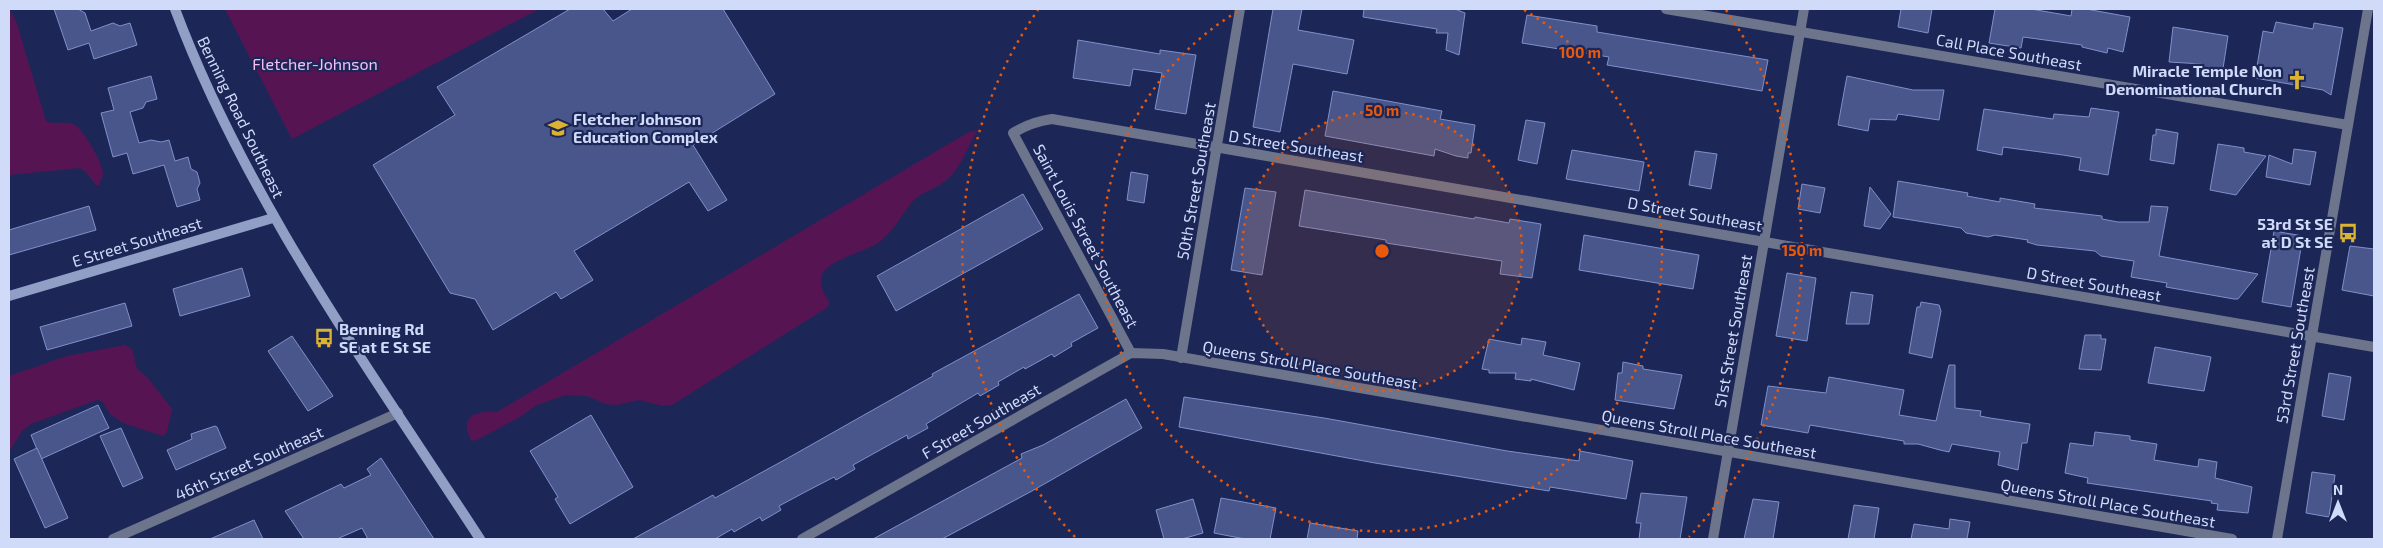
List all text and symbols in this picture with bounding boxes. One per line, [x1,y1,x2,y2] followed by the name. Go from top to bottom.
[1935,29,2083,74] street label: Call Place Southeast
[194,33,289,201] street label: Benning Road Southeast
[1559,43,1601,61] text: 100 m
[252,54,378,73] park label: Fletcher-Johnson
[2105,61,2282,98] place label: Miracle Temple Non Denominational Church
[2286,69,2308,91] church icon: Miracle Temple Non Denominational Church
[1172,101,1219,261] street label: 50th Street Southeast
[1365,101,1399,119] text: 50 m
[573,109,718,146] place label: Fletcher Johnson Education Complex
[547,117,569,139] school or university icon: Fletcher Johnson Education Complex
[1227,125,1365,166] street label: D Street Southeast
[1030,141,1143,331] street label: Saint Louis Street Southeast
[1626,192,1764,235] street label: D Street Southeast
[70,213,204,270] street label: E Street Southeast
[2257,214,2333,251] place label: 53rd St SE at D St SE
[2337,222,2359,244] bus stop icon: 53rd St SE at D St SE
[1782,241,1822,259] text: 150 m
[1373,242,1391,260] centre of rings
[1710,253,1755,409] street label: 51st Street Southeast
[2025,262,2163,305] street label: D Street Southeast
[2271,265,2318,425] street label: 53rd Street Southeast
[339,319,431,356] place label: Benning Rd SE at E St SE
[313,327,335,349] bus stop icon: Benning Rd SE at E St SE
[1201,336,1419,394] street label: Queens Stroll Place Southeast
[918,379,1044,462] street label: F Street Southeast
[1600,405,1818,463] street label: Queens Stroll Place Southeast
[172,421,326,504] street label: 46th Street Southeast
[1999,474,2217,532] street label: Queens Stroll Place Southeast
[2313,478,2363,528] north arrow
[2333,481,2343,498] text: N

